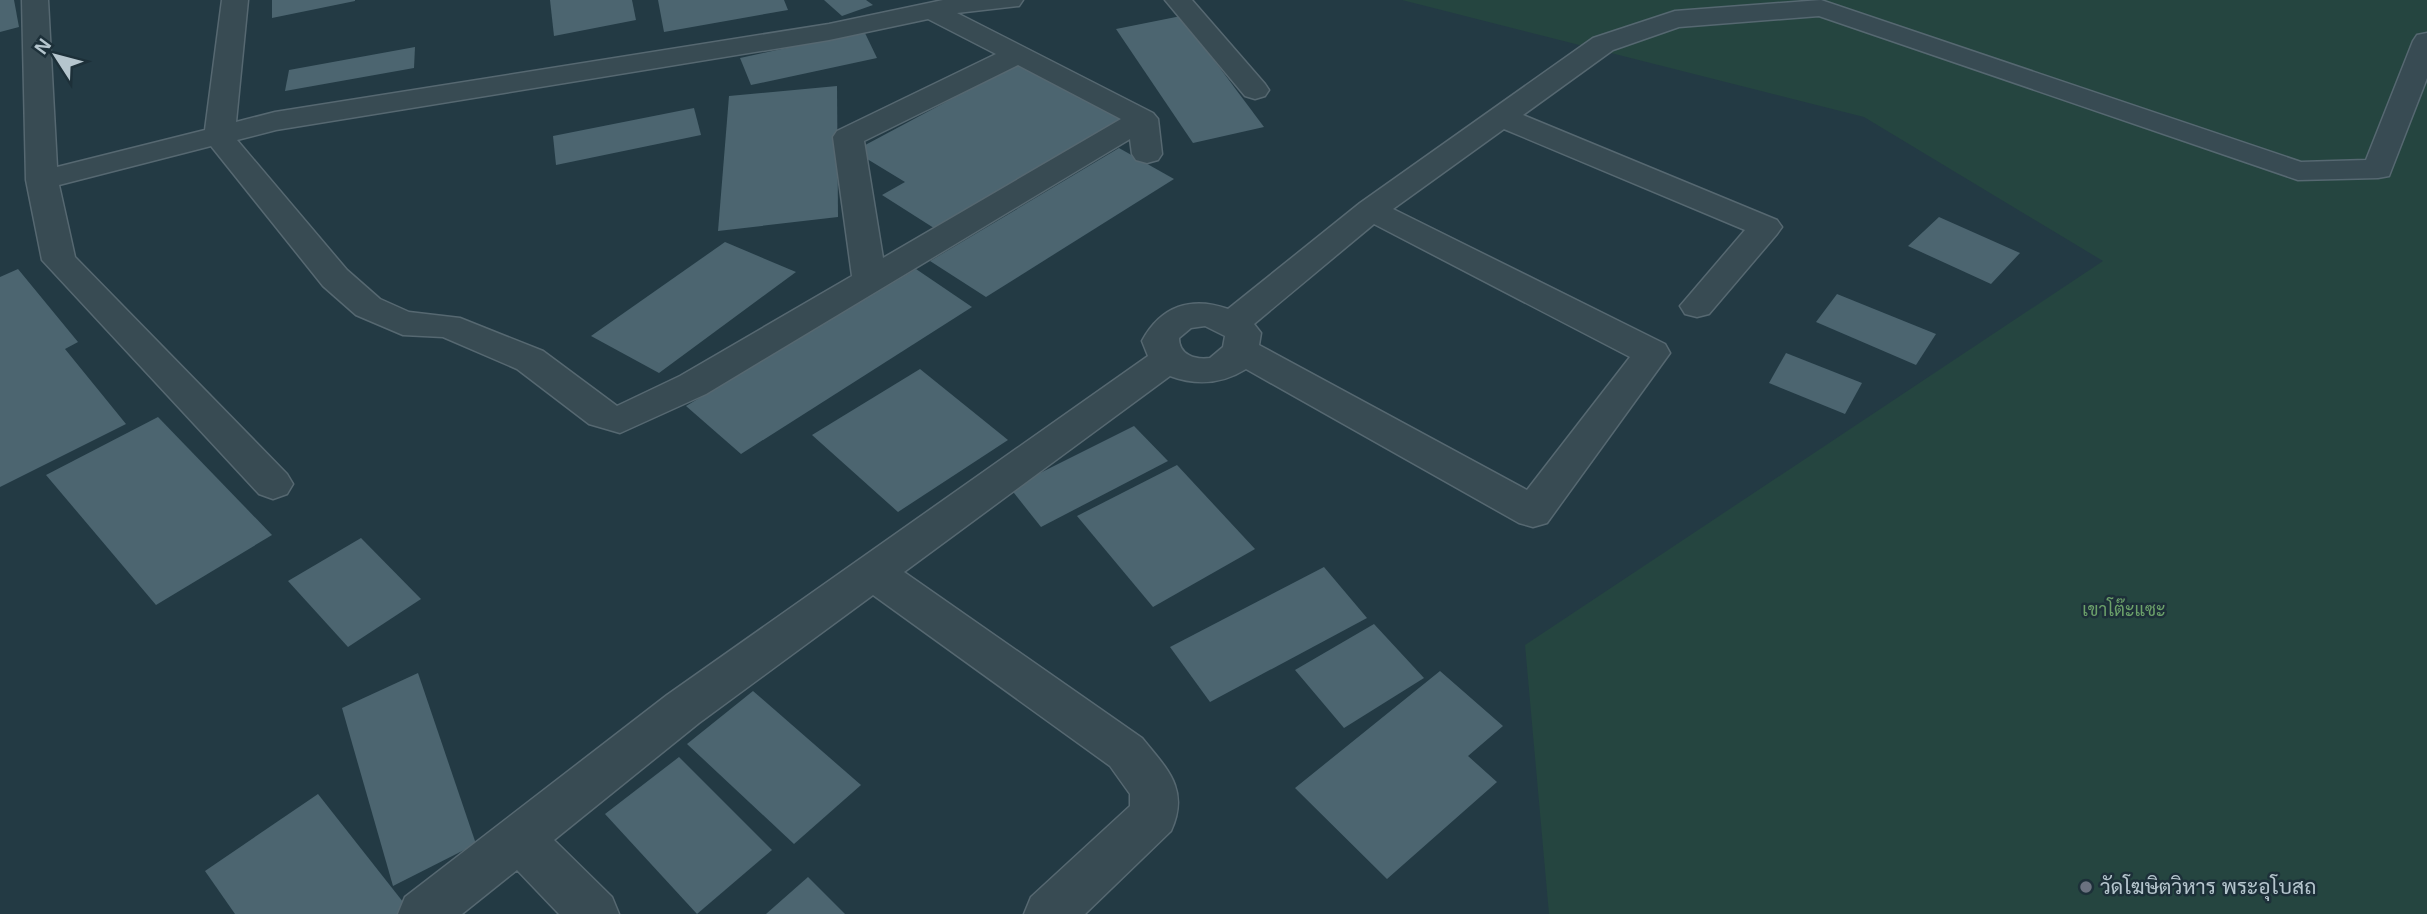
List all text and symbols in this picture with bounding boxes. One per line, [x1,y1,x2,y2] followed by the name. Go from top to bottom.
[21,21,91,91] north arrow
[30,35,55,58] text: N
[2082,597,2166,620] park label: เขาโต๊ะแซะ
[2100,874,2317,901] place label: วัดโฆษิตวิหาร พระอุโบสถ
[2078,879,2094,895] marker: วัดโฆษิตวิหาร พระอุโบสถ

